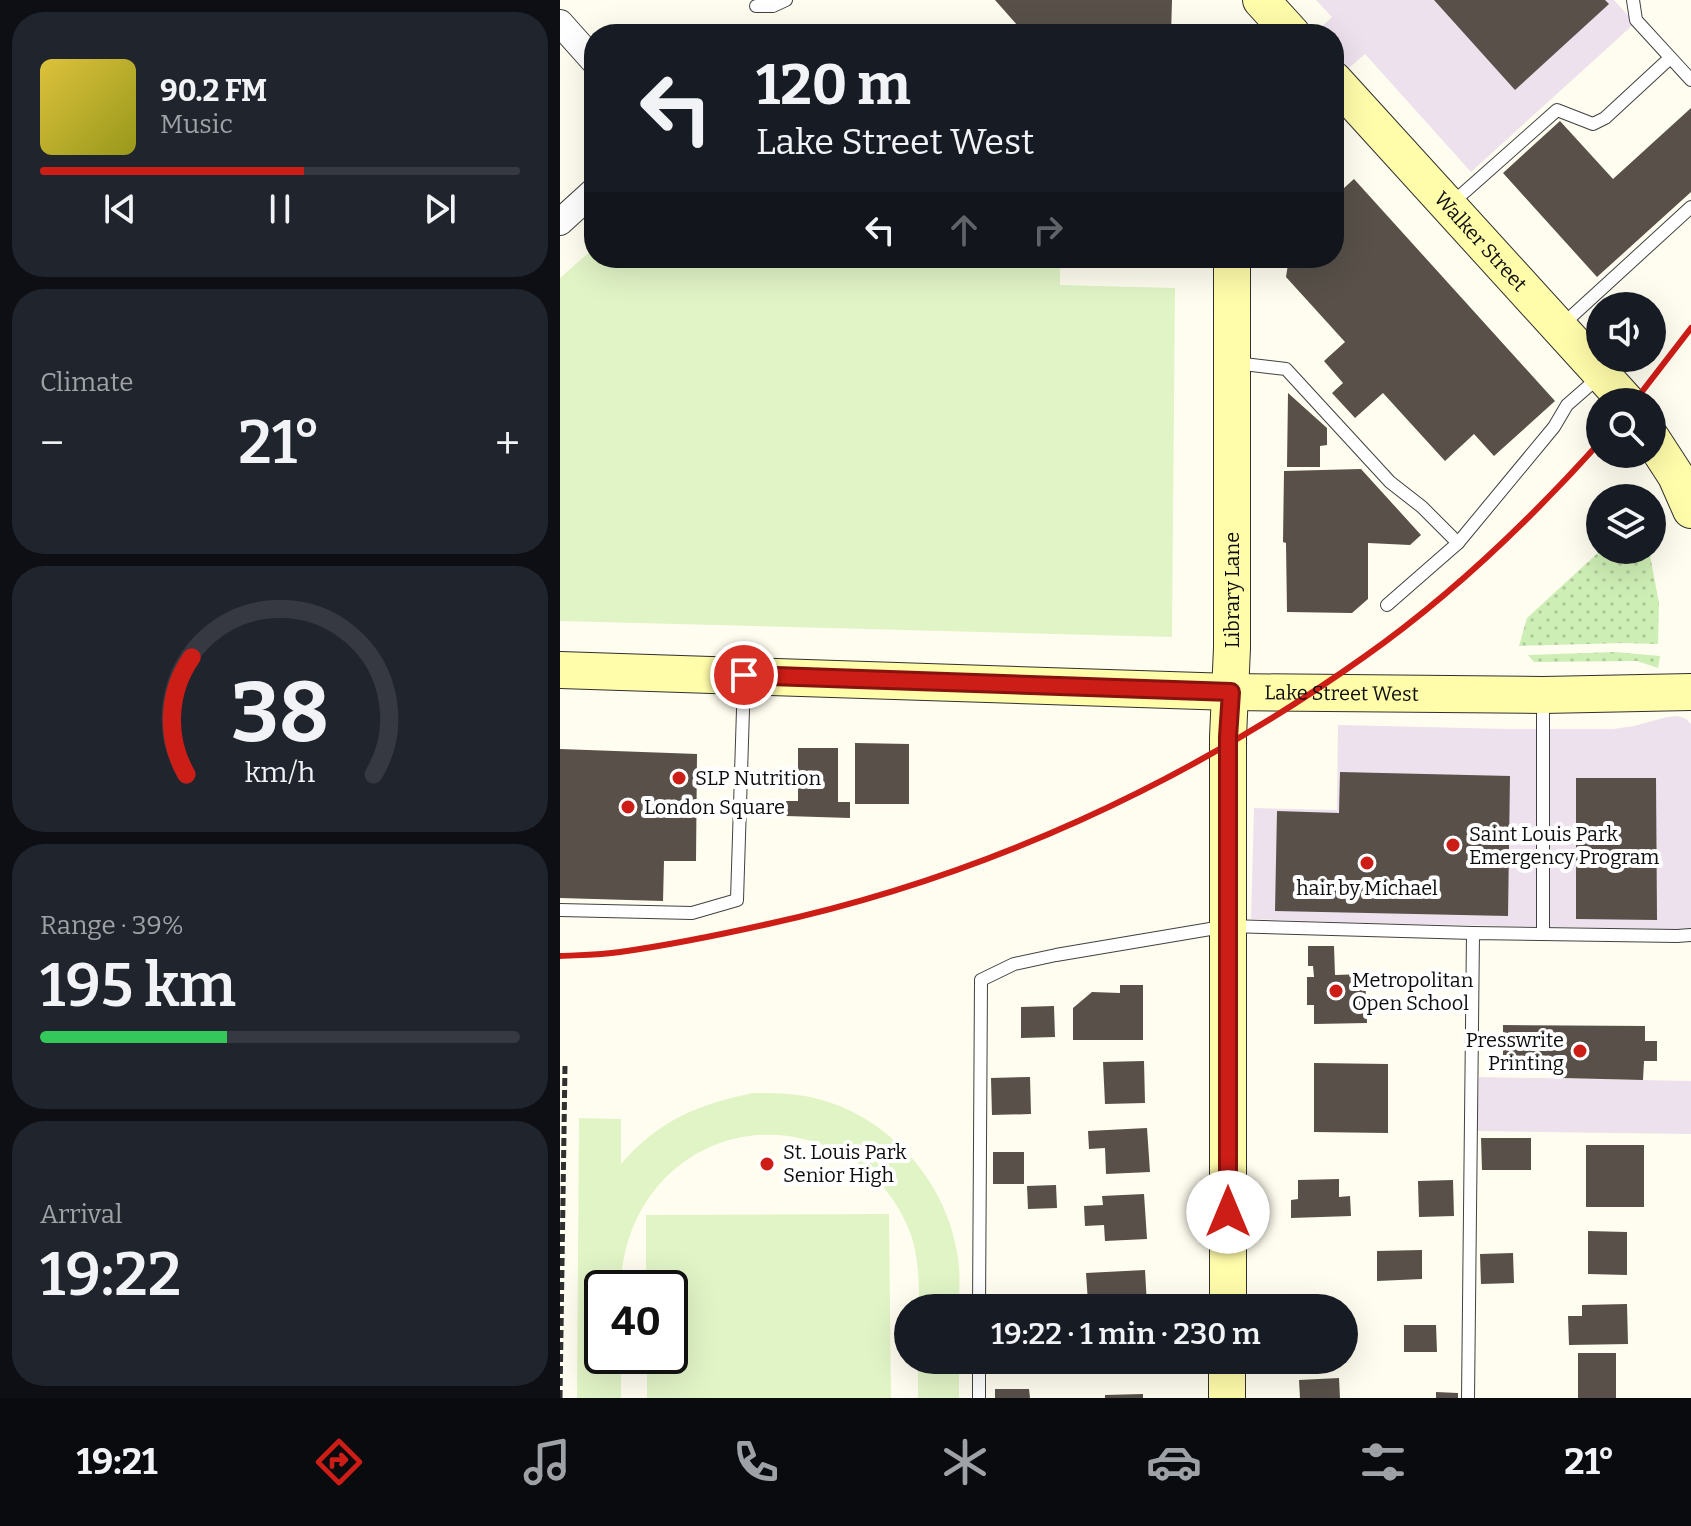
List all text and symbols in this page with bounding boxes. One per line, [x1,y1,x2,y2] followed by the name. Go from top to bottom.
[756,52,911,119] text: 120 m
[624,56,728,160] icon: left
[160,73,267,109] text: 90.2 FM
[160,109,233,140] text: Music
[756,120,1034,164] text: Lake Street West
[1429,186,1532,296] street label: Walker Street
[98,187,142,231] icon: previous
[258,187,302,231] icon: pause
[418,187,462,231] icon: next
[858,208,902,252] icon: left
[942,208,986,252] icon: ahead
[1026,208,1070,252] icon: right
[1586,292,1666,564] map controls
[1586,292,1666,372] button: sound
[40,367,134,398] text: Climate
[1586,388,1666,468] button: search
[238,407,321,479] text: 21°
[40,417,64,470] text: −
[495,417,520,470] text: +
[1586,484,1666,564] button: layers
[1220,532,1244,648] street label: Library Lane
[710,641,778,709] pin
[722,653,766,697] icon: arrive
[231,663,329,763] text: 38
[1264,680,1419,706] street label: Lake Street West
[245,755,316,790] text: km/h
[695,766,821,790] place label: SLP Nutrition
[670,769,688,787] marker: SLP Nutrition
[644,795,785,819] place label: London Square
[619,798,637,816] marker: London Square
[1469,822,1659,869] place label: Saint Louis Park Emergency Program
[1444,836,1462,854] marker: Saint Louis Park Emergency Program
[1358,854,1376,872] marker: hair by Michael
[1296,876,1438,900] place label: hair by Michael
[40,910,184,941] text: Range · 39%
[40,950,236,1022] text: 195 km
[1352,968,1474,1015] place label: Metropolitan Open School
[1327,982,1345,1000] marker: Metropolitan Open School
[1466,1028,1564,1075] place label: Presswrite Printing
[1571,1042,1589,1060] marker: Presswrite Printing
[783,1140,907,1187] place label: St. Louis Park Senior High
[758,1155,776,1173] marker: St. Louis Park Senior High
[1186,1170,1270,1254] position arrow
[40,1199,122,1230] text: Arrival
[40,1239,181,1311] text: 19:22
[584,1270,688,1374] speed limit sign: 40
[991,1316,1261,1352] text: 19:22 · 1 min · 230 m
[311,1434,367,1490] icon: directions
[519,1434,575,1490] icon: music
[728,1434,784,1490] icon: phone
[937,1434,993,1490] icon: climate
[1146,1434,1202,1490] icon: car
[1355,1434,1411,1490] icon: filters
[76,1440,158,1484] text: 19:21
[1564,1440,1615,1484] text: 21°

